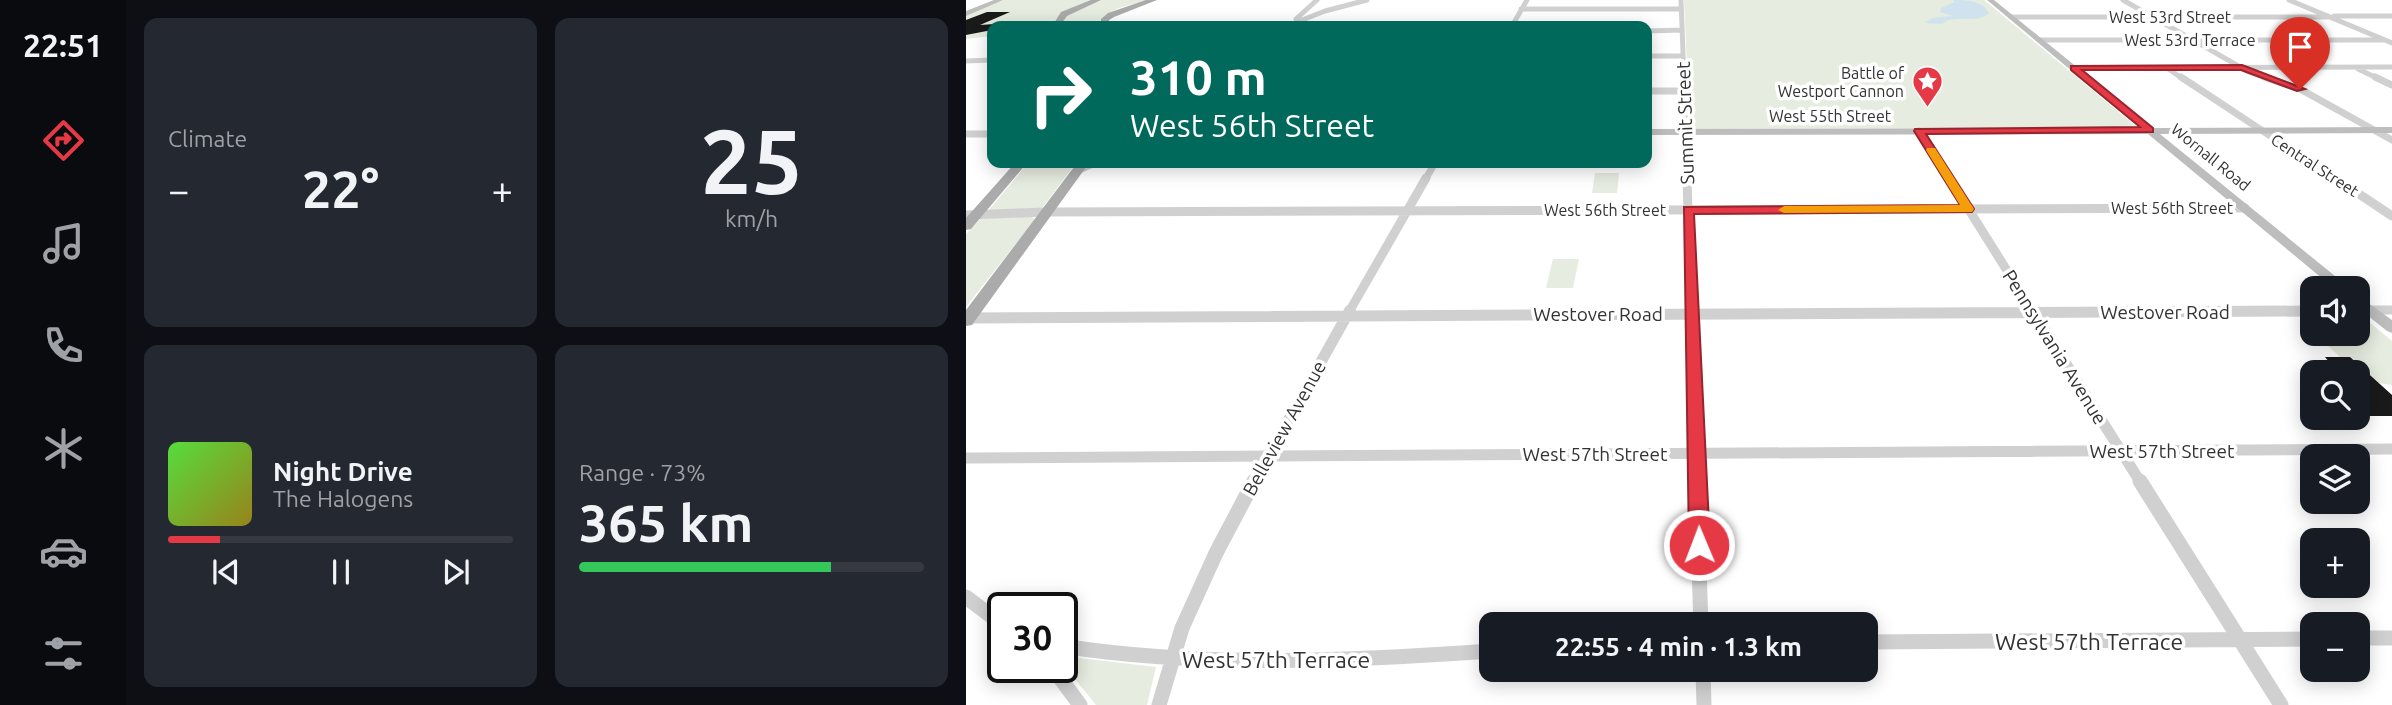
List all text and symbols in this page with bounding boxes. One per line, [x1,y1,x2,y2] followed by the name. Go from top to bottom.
[2109,8,2232,26] street label: West 53rd Street
[2270,17,2330,89] pin
[23,27,103,63] text: 22:51
[2281,28,2319,66] icon: arrive
[2125,31,2255,49] street label: West 53rd Terrace
[1015,49,1106,140] icon: right
[1130,49,1267,104] text: 310 m
[1672,61,1698,185] street label: Summit Street
[1778,64,1905,100] place label: Battle of Westport Cannon
[1910,65,1944,109] place icon: Battle of Westport Cannon
[1130,107,1374,143] text: West 56th Street
[1769,107,1892,125] street label: West 55th Street
[700,109,803,211] text: 25
[39,116,88,165] icon: directions
[2168,120,2254,194] street label: Wornall Road
[168,126,247,151] text: Climate
[2268,130,2363,200] street label: Central Street
[302,160,379,218] text: 22°
[168,169,189,211] text: −
[492,169,513,211] text: +
[2111,199,2234,217] street label: West 56th Street
[1544,201,1667,219] street label: West 56th Street
[725,206,778,231] text: km/h
[39,219,88,268] icon: music
[1998,266,2112,428] street label: Pennsylvania Avenue
[2300,276,2370,682] map controls
[2300,276,2370,346] button: sound
[2100,301,2230,323] street label: Westover Road
[1533,303,1663,325] street label: Westover Road
[39,321,88,370] icon: phone
[1238,357,1330,499] street label: Belleview Avenue
[2300,360,2370,430] button: search
[39,424,88,473] icon: climate
[2090,440,2235,462] street label: West 57th Street
[1523,443,1668,465] street label: West 57th Street
[2300,444,2370,514] button: layers
[273,457,413,486] text: Night Drive
[579,460,706,485] text: Range · 73%
[273,486,413,511] text: The Halogens
[579,494,753,552] text: 365 km
[1662,508,1736,582] position arrow
[39,527,88,576] icon: car
[2300,528,2370,598] button: +
[207,553,245,591] icon: previous
[322,553,360,591] icon: pause
[437,553,475,591] icon: next
[987,592,1078,683] speed limit sign: 30
[2300,612,2370,682] button: −
[39,629,88,678] icon: filters
[1995,629,2183,654] street label: West 57th Terrace
[1555,632,1802,661] text: 22:55 · 4 min · 1.3 km
[1182,647,1370,672] street label: West 57th Terrace

